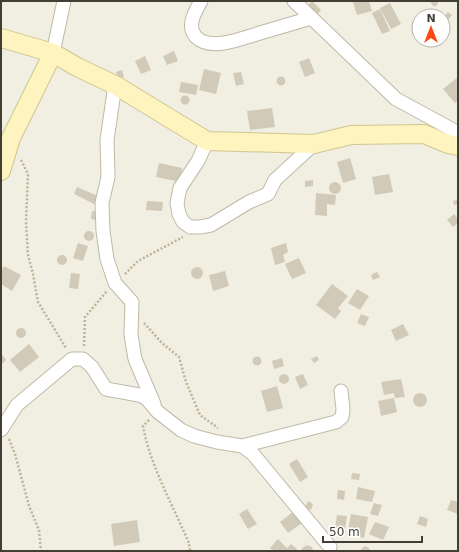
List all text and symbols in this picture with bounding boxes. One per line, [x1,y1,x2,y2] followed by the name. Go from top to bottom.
[411,8,451,48] north arrow
[426,12,436,25] text: N
[323,518,422,544] scale bar
[329,525,360,539] text: 50 m

